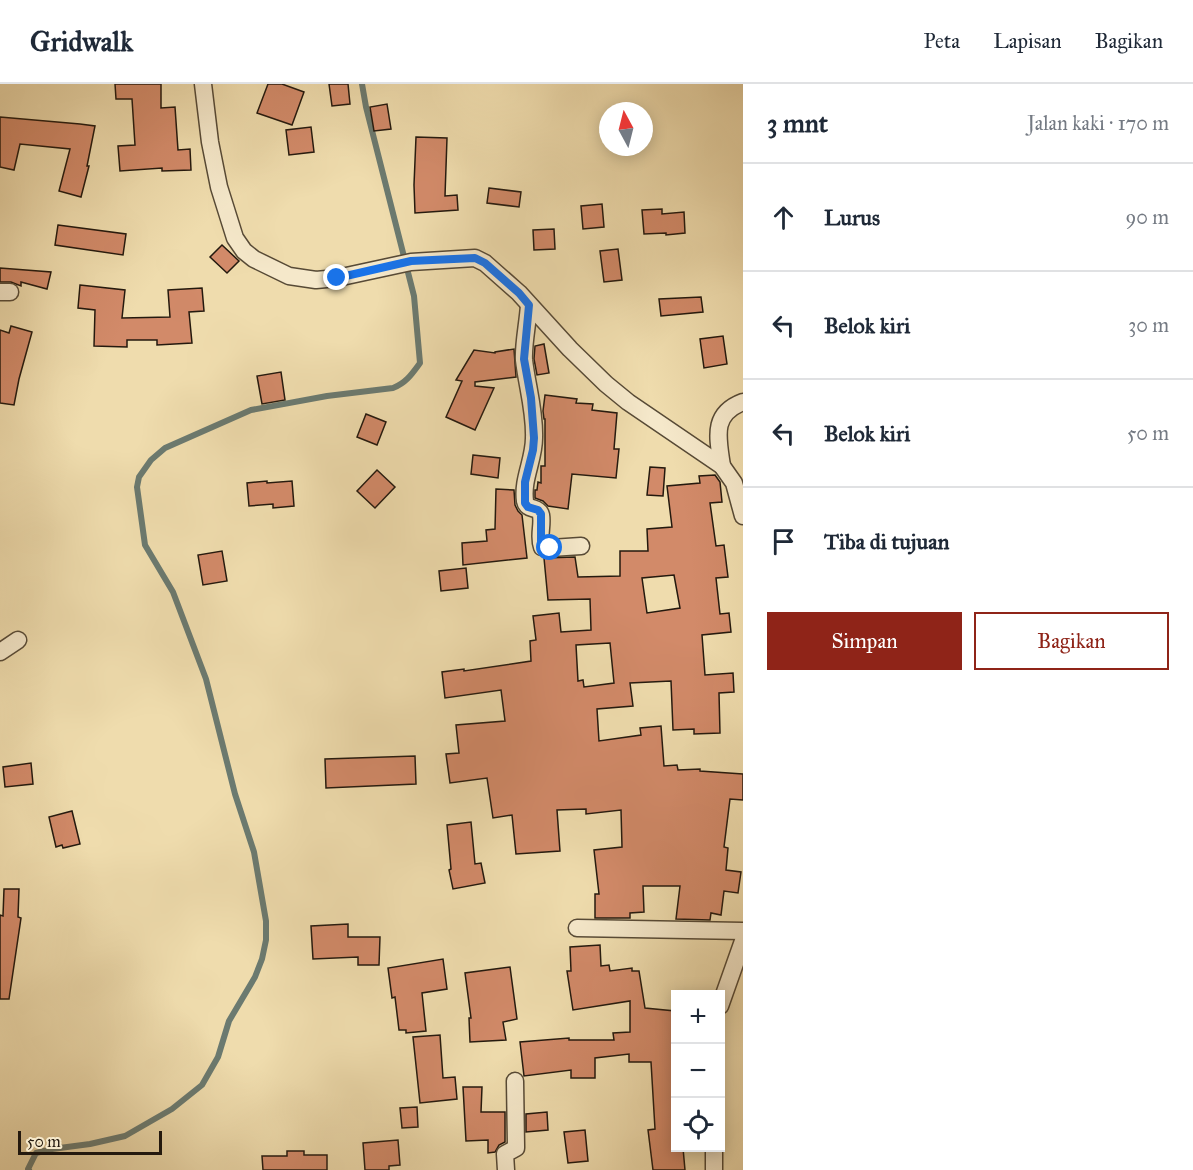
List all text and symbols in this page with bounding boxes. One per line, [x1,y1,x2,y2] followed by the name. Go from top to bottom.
[30,24,133,59] text: Gridwalk
[924,28,960,54] text: Peta
[993,28,1062,54] text: Lapisan
[1095,28,1163,54] text: Bagikan
[599,102,653,156] north arrow
[767,107,828,139] text: 3 mnt
[1027,111,1169,135] text: Jalan kaki · 170 m
[767,201,800,234] icon: ahead
[824,204,880,231] text: Lurus
[1126,205,1169,229] text: 90 m
[323,264,349,290] route end
[767,309,800,342] icon: left
[824,312,910,339] text: Belok kiri
[1128,313,1169,337] text: 30 m
[767,417,800,450] icon: left
[824,420,910,447] text: Belok kiri
[1127,421,1169,445] text: 50 m
[767,525,800,558] icon: arrive
[824,528,949,555] text: Tiba di tujuan
[536,534,562,560] route start
[767,612,962,670] button: Simpan
[974,612,1169,670] button: Bagikan
[671,990,725,1152] map controls
[671,990,725,1044] button: +
[671,1044,725,1098] button: −
[671,1098,725,1152] button: locate
[18,1128,162,1156] scale bar
[27,1132,61,1151] text: 50 m

